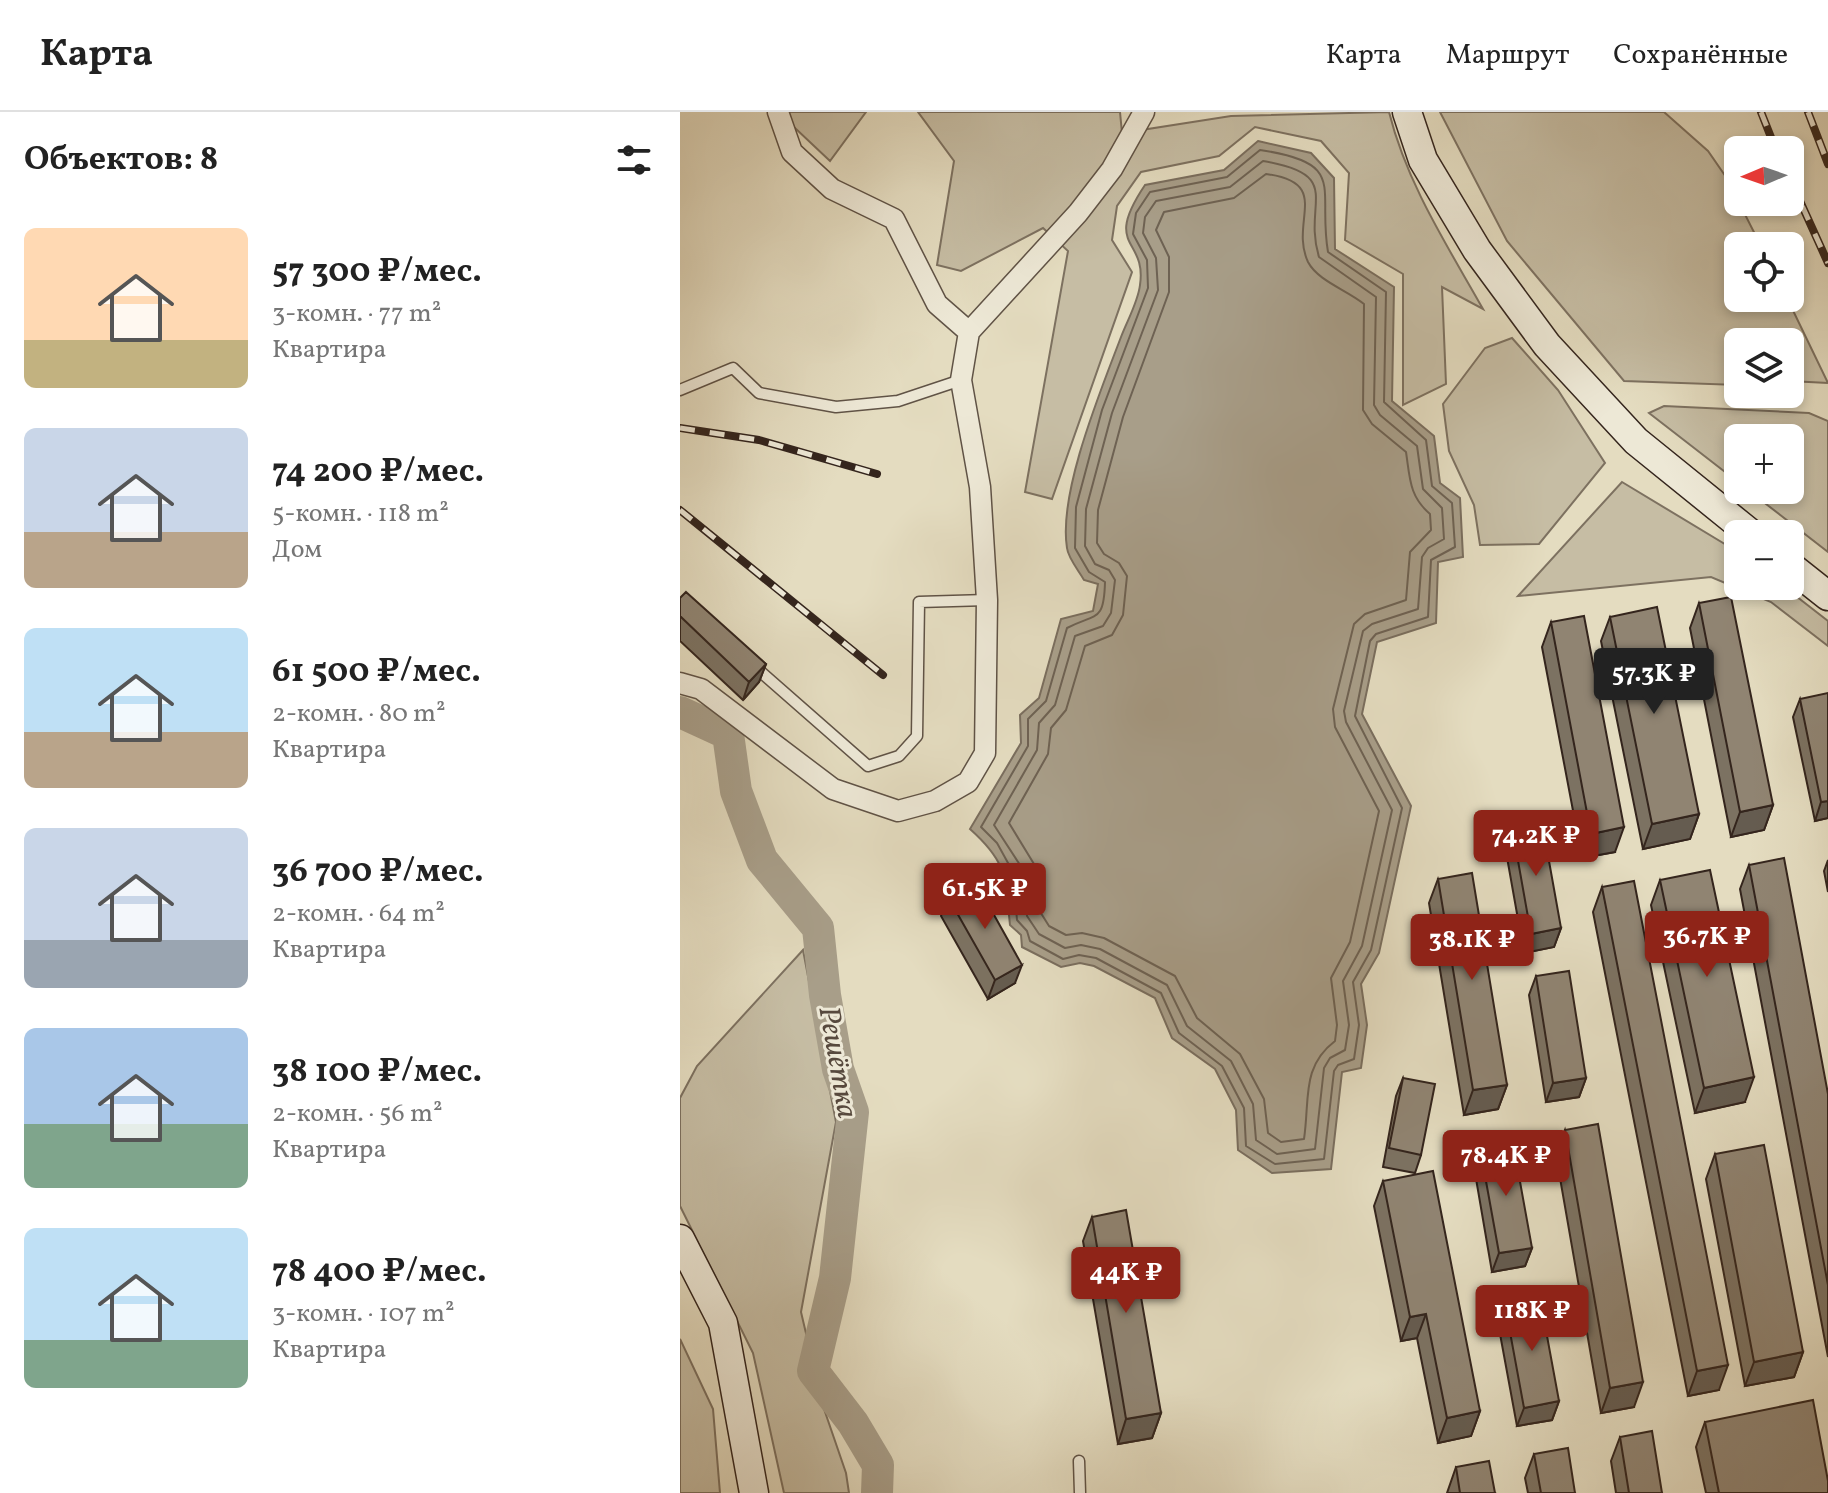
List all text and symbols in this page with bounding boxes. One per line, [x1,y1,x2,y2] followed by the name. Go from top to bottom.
[40,29,153,82] text: Карта
[1326,36,1402,75] text: Карта
[1446,36,1569,75] text: Маршрут
[1613,36,1788,75] text: Сохранённые
[1724,136,1804,216] north arrow
[1724,136,1804,600] map controls
[24,137,218,184] text: Объектов: 8
[612,138,656,182] icon: filters
[1724,232,1804,312] button: locate
[272,249,482,296] text: 57 300 ₽/мес.
[88,260,184,356] icon: home
[272,296,441,332] text: 3-комн. · 77 m²
[1724,328,1804,408] button: layers
[272,332,386,368] text: Квартира
[1724,424,1804,504] button: +
[272,449,484,496] text: 74 200 ₽/мес.
[88,460,184,556] icon: home
[272,496,449,532] text: 5-комн. · 118 m²
[1724,520,1804,600] button: −
[272,532,322,568] text: Дом
[1580,648,1728,716] pin: 57.3K ₽
[272,649,481,696] text: 61 500 ₽/мес.
[1612,656,1696,692] text: 57.3K ₽
[88,660,184,756] icon: home
[272,696,446,732] text: 2-комн. · 80 m²
[272,732,386,768] text: Квартира
[1462,810,1610,878] pin: 74.2K ₽
[1492,818,1580,854] text: 74.2K ₽
[272,849,484,896] text: 36 700 ₽/мес.
[88,860,184,956] icon: home
[911,863,1059,931] pin: 61.5K ₽
[942,871,1028,907] text: 61.5K ₽
[272,896,445,932] text: 2-комн. · 64 m²
[1633,911,1781,979] pin: 36.7K ₽
[1398,914,1546,982] pin: 38.1K ₽
[1663,919,1751,955] text: 36.7K ₽
[1429,922,1515,958] text: 38.1K ₽
[272,932,386,968] text: Квартира
[807,1003,868,1122] water label: Решётка
[272,1049,482,1096] text: 38 100 ₽/мес.
[88,1060,184,1156] icon: home
[272,1096,443,1132] text: 2-комн. · 56 m²
[1432,1130,1580,1198] pin: 78.4K ₽
[272,1132,386,1168] text: Квартира
[1461,1138,1551,1174] text: 78.4K ₽
[1070,1247,1182,1315] pin: 44K ₽
[272,1249,487,1296] text: 78 400 ₽/мес.
[1089,1255,1163,1291] text: 44K ₽
[88,1260,184,1356] icon: home
[1467,1285,1597,1353] pin: 118K ₽
[1494,1293,1570,1329] text: 118K ₽
[272,1296,455,1332] text: 3-комн. · 107 m²
[272,1332,386,1368] text: Квартира

